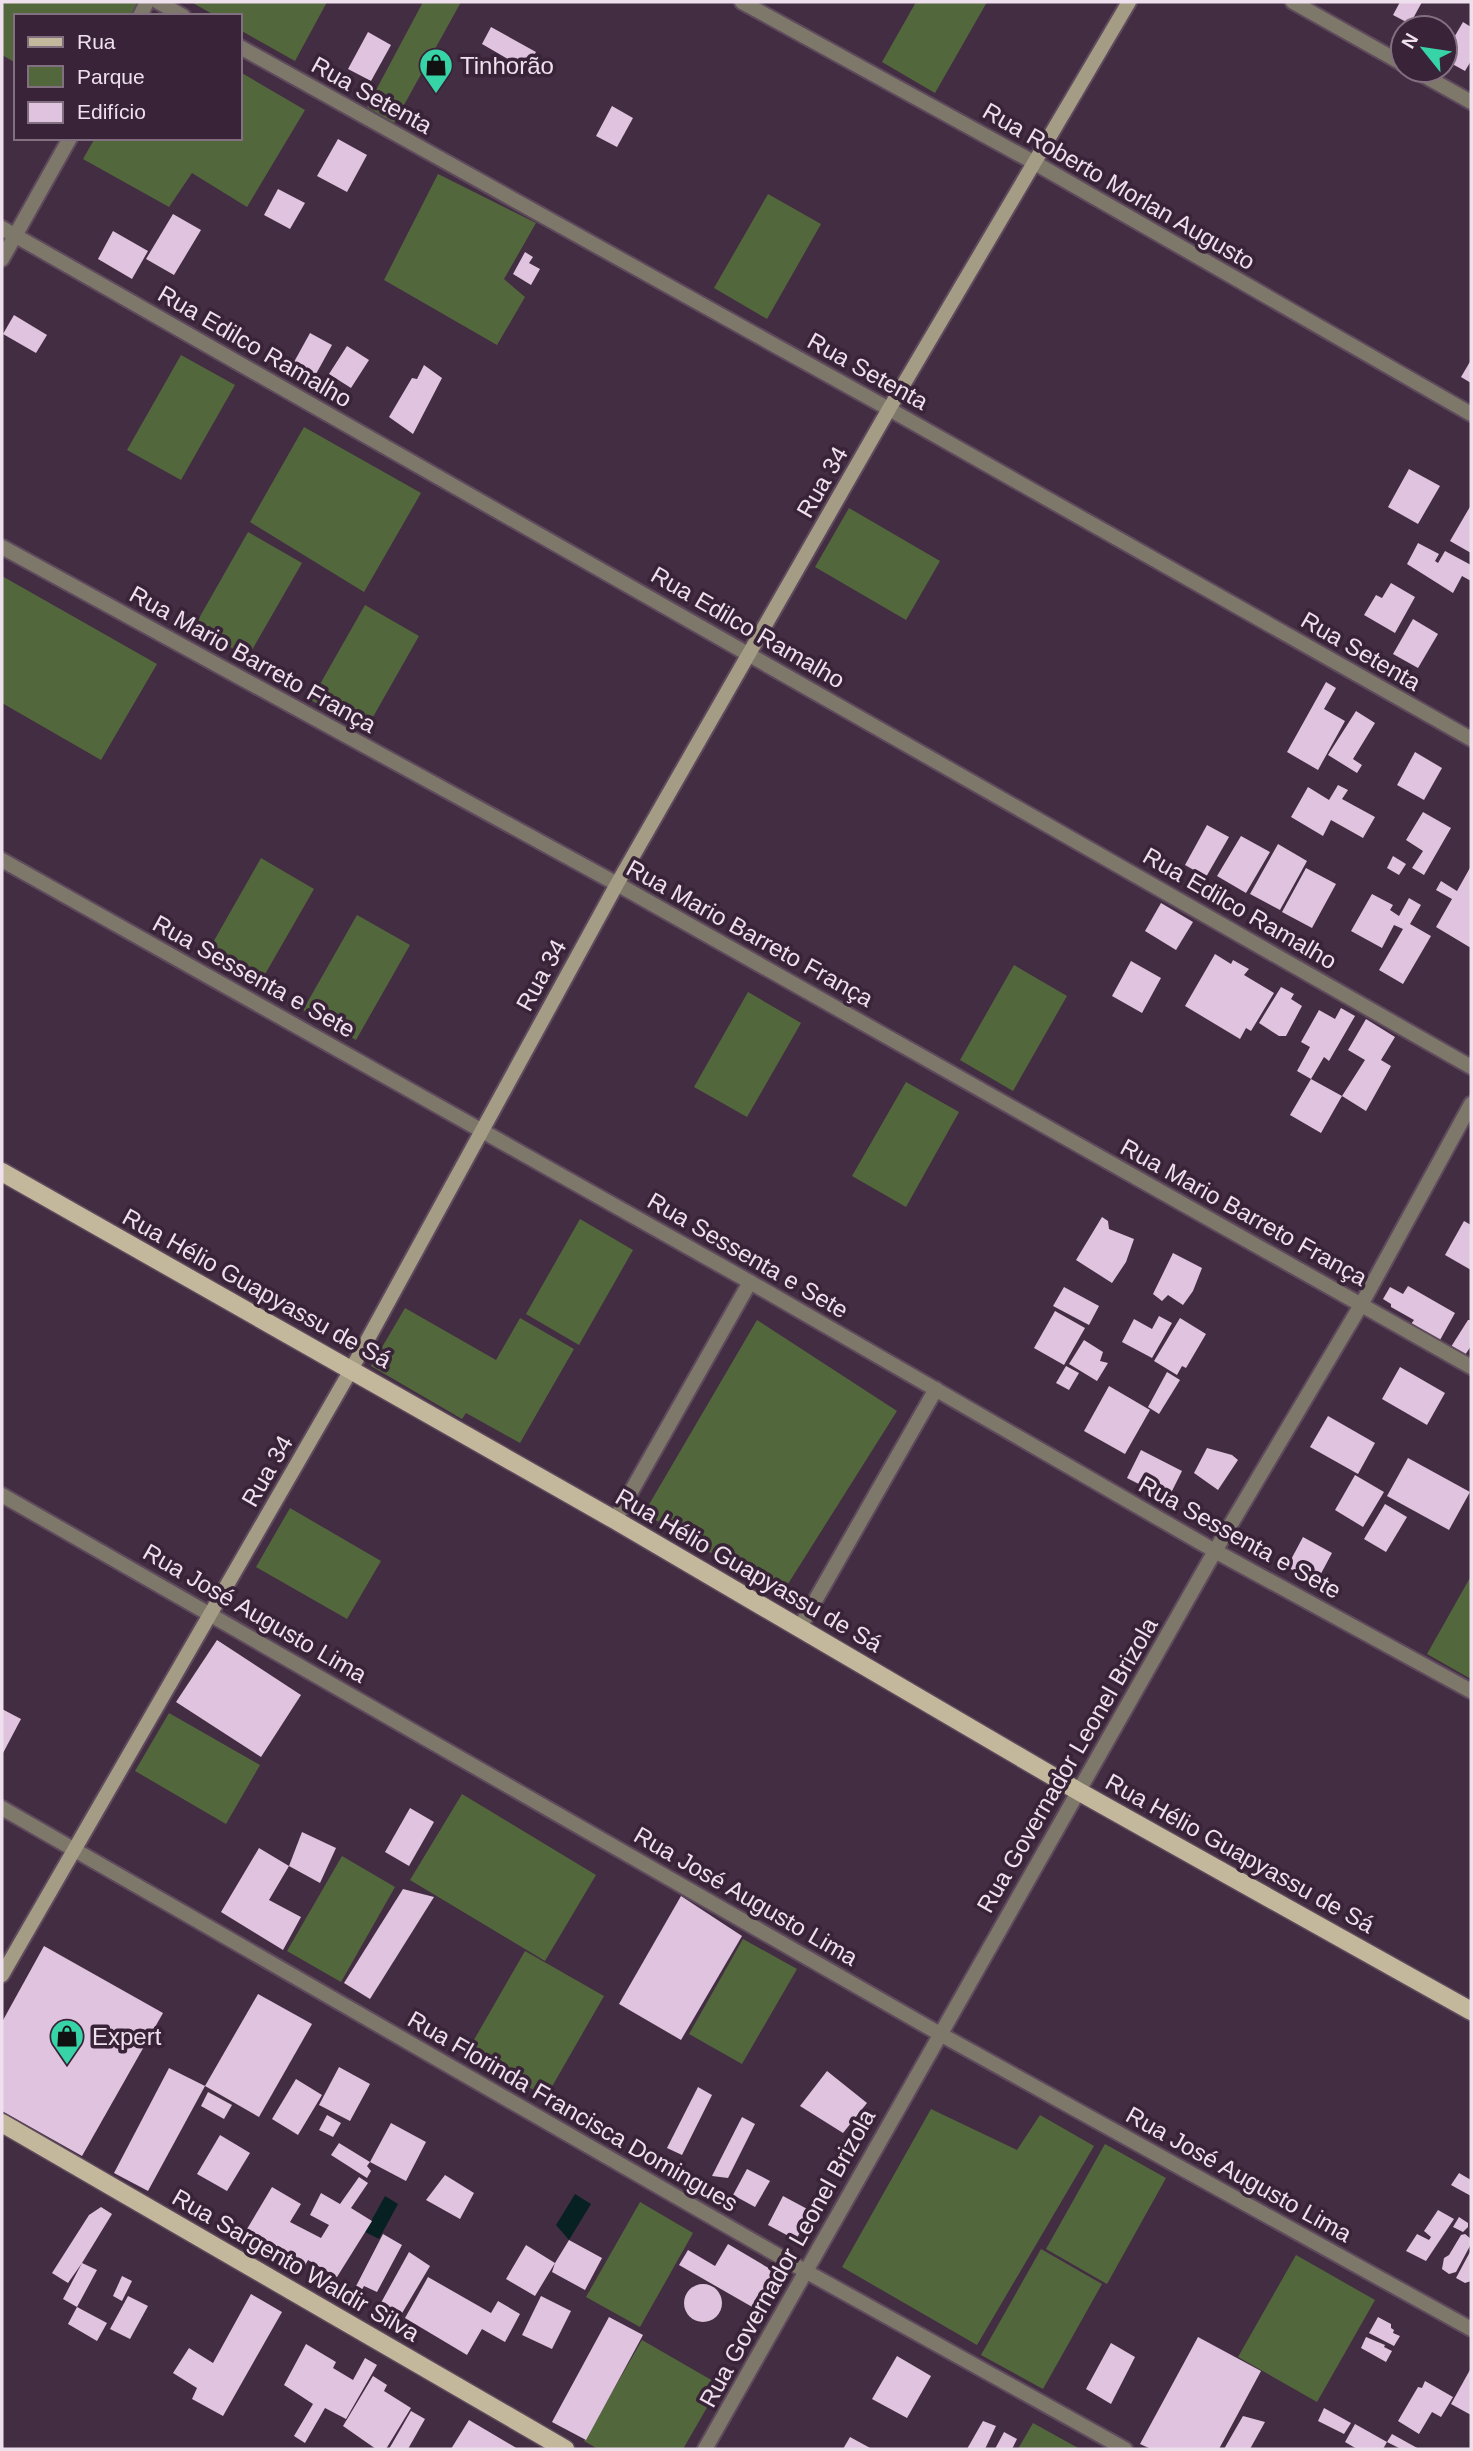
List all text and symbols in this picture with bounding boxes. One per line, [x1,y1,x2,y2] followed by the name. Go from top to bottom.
[14,14,242,140] legend
[1389,14,1459,84] north arrow
[77,30,116,53] text: Rua
[1397,30,1422,52] text: N
[417,46,455,95] shop icon: Tinhorão
[307,51,437,139] street label: Rua Setenta
[460,52,554,79] place label: Tinhorão
[77,65,145,88] text: Parque
[978,97,1260,275] street label: Rua Roberto Morlan Augusto
[77,100,146,123] text: Edifício
[154,280,356,412] street label: Rua Edilco Ramalho
[803,327,933,415] street label: Rua Setenta
[791,442,853,522] street label: Rua 34
[647,561,849,693] street label: Rua Edilco Ramalho
[125,580,381,738] street label: Rua Mario Barreto França
[1296,606,1426,696] street label: Rua Setenta
[1139,842,1341,974] street label: Rua Edilco Ramalho
[622,854,878,1012] street label: Rua Mario Barreto França
[148,909,360,1043] street label: Rua Sessenta e Sete
[510,935,572,1015] street label: Rua 34
[1116,1133,1372,1291] street label: Rua Mario Barreto França
[643,1187,853,1323] street label: Rua Sessenta e Sete
[118,1203,397,1374] street label: Rua Hélio Guapyassu de Sá
[236,1431,298,1511] street label: Rua 34
[1134,1470,1346,1604] street label: Rua Sessenta e Sete
[611,1483,887,1658] street label: Rua Hélio Guapyassu de Sá
[138,1538,372,1688] street label: Rua José Augusto Lima
[971,1612,1163,1917] street label: Rua Governador Leonel Brizola
[1101,1768,1380,1939] street label: Rua Hélio Guapyassu de Sá
[629,1821,863,1971] street label: Rua José Augusto Lima
[403,2005,743,2217] street label: Rua Florinda Francisca Domingues
[48,2017,86,2066] shop icon: Expert
[92,2023,162,2050] place label: Expert
[1122,2101,1357,2248] street label: Rua José Augusto Lima
[694,2104,881,2412] street label: Rua Governador Leonel Brizola
[168,2183,425,2347] street label: Rua Sargento Waldir Silva

